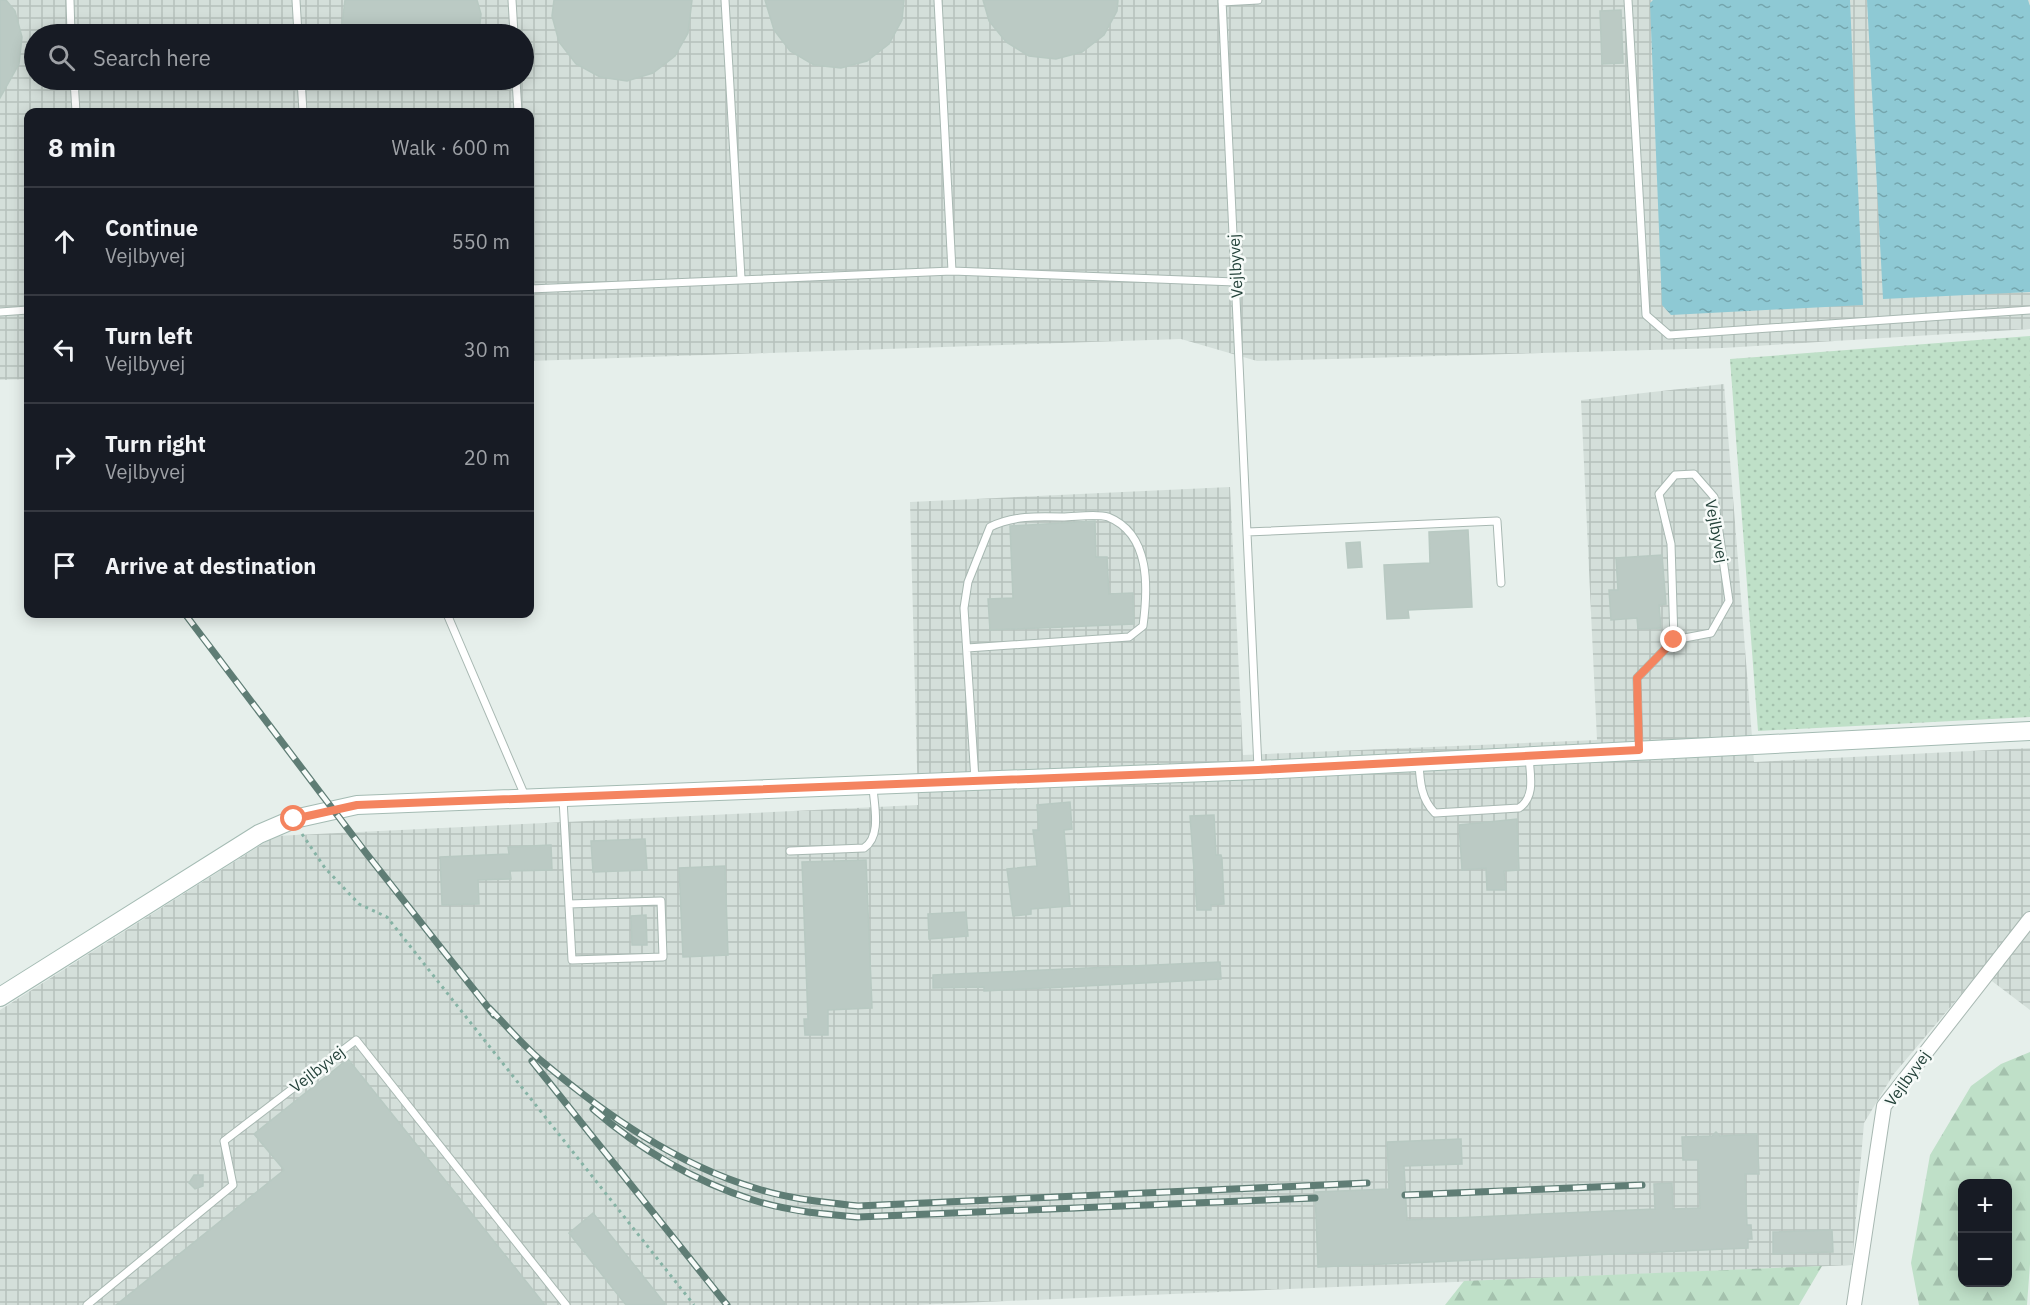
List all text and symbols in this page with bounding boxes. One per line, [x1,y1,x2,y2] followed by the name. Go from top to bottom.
[24,24,534,90] search box
[45,41,78,74] icon: search
[93,43,211,72] text: Search here
[48,130,116,164] text: 8 min
[392,134,510,161] text: Walk · 600 m
[105,213,198,242] text: Continue
[48,225,81,258] icon: ahead
[452,228,510,255] text: 550 m
[1223,233,1247,299] street label: Vejlbyvej
[105,242,185,269] text: Vejlbyvej
[105,321,193,350] text: Turn left
[48,333,81,366] icon: left
[464,336,510,363] text: 30 m
[105,350,185,377] text: Vejlbyvej
[105,429,206,458] text: Turn right
[48,441,81,474] icon: right
[464,444,510,471] text: 20 m
[105,458,185,485] text: Vejlbyvej
[1701,498,1733,564] street label: Vejlbyvej
[48,549,81,582] icon: arrive
[105,551,316,580] text: Arrive at destination
[1660,626,1686,652] route end
[280,805,306,831] route start
[286,1041,348,1097] street label: Vejlbyvej
[1880,1046,1934,1110] street label: Vejlbyvej
[1958,1179,2012,1287] map controls
[1958,1179,2012,1233] button: +
[1958,1233,2012,1287] button: −

